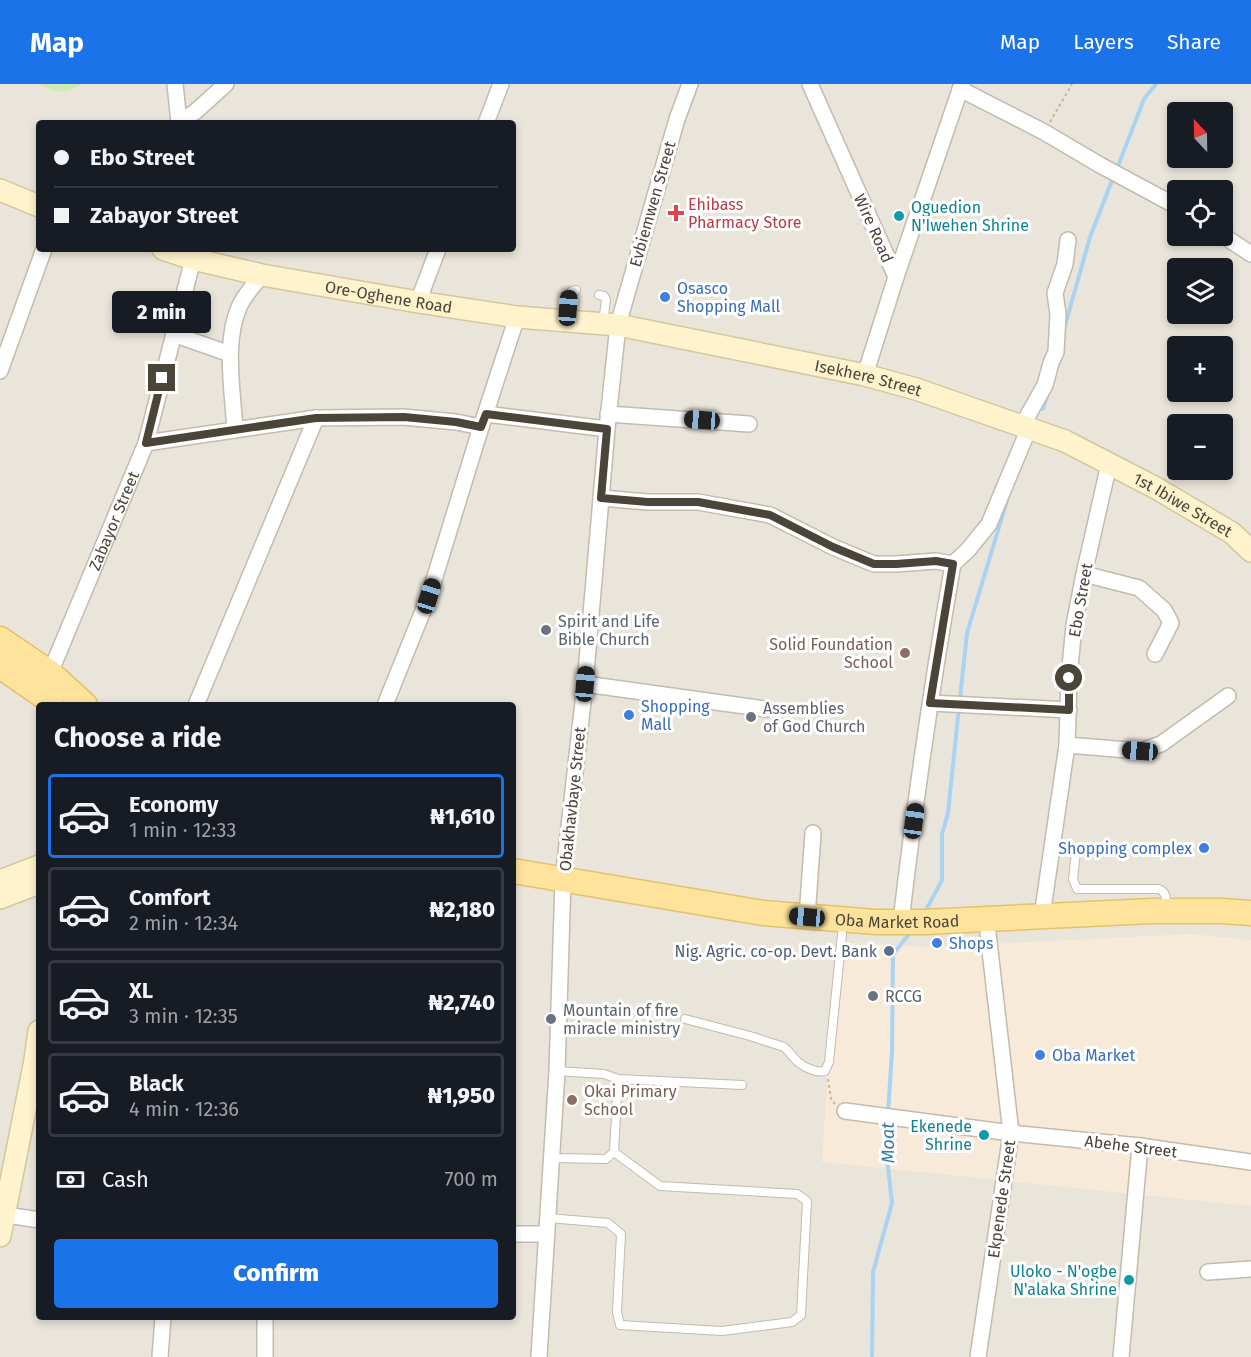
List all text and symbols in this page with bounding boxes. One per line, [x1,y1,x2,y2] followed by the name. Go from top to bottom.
[30,26,84,59] text: Map
[1000,29,1040,55] text: Map
[1073,29,1134,55] text: Layers
[1167,29,1221,55] text: Share
[1167,102,1233,168] north arrow
[1167,102,1233,480] map controls
[625,139,680,269] street label: Evbiemwen Street
[90,144,195,171] text: Ebo Street
[1167,180,1233,246] button: locate
[850,191,897,266] street label: Wire Road
[688,195,801,232] place label: Ehibass Pharmacy Store
[911,198,1029,235] place label: Oguedion N'Iwehen Shrine
[90,202,239,229] text: Zabayor Street
[669,206,683,220] marker: Ehibass Pharmacy Store
[892,209,906,223] marker: Oguedion N'Iwehen Shrine
[1167,258,1233,324] button: layers
[323,277,454,317] street label: Ore-Oghene Road
[677,279,781,316] place label: Osasco Shopping Mall
[558,289,578,327] car
[658,290,672,304] marker: Osasco Shopping Mall
[112,291,212,333] callout: 2 min
[137,300,186,324] text: 2 min
[1167,336,1233,402] button: +
[813,356,924,400] street label: Isekhere Street
[148,364,175,391] route end
[683,410,721,430] car
[1167,414,1233,480] button: −
[85,468,143,573] street label: Zabayor Street
[1130,469,1236,541] street label: 1st Ibiwe Street
[1065,561,1096,639] street label: Ebo Street
[415,576,443,616] car
[558,612,660,649] place label: Spirit and Life Bible Church
[539,623,553,637] marker: Spirit and Life Bible Church
[769,635,893,672] place label: Solid Foundation School
[898,646,912,660] marker: Solid Foundation School
[1055,664,1082,691] route start
[574,665,596,703] car
[641,697,710,734] place label: Shopping Mall
[763,699,865,736] place label: Assemblies of God Church
[622,708,636,722] marker: Shopping Mall
[744,710,758,724] marker: Assemblies of God Church
[54,722,221,754] text: Choose a ride
[555,726,590,872] street label: Obakhavbaye Street
[1121,741,1159,761] car
[57,789,111,843] icon: car
[129,791,218,818] text: Economy
[903,802,925,840] car
[430,803,495,830] text: ₦1,610
[129,818,236,842] text: 1 min · 12:33
[1058,839,1192,858] place label: Shopping complex
[1197,841,1211,855] marker: Shopping complex
[57,882,111,936] icon: car
[129,884,210,911] text: Comfort
[430,896,495,923] text: ₦2,180
[788,906,826,928] car
[834,910,960,932] street label: Oba Market Road
[129,911,238,935] text: 2 min · 12:34
[949,934,993,953] place label: Shops
[930,936,944,950] marker: Shops
[674,942,878,961] place label: Nig. Agric. co-op. Devt. Bank
[882,944,896,958] marker: Nig. Agric. co-op. Devt. Bank
[57,975,111,1029] icon: car
[129,977,153,1004] text: XL
[885,987,922,1006] place label: RCCG
[429,989,495,1016] text: ₦2,740
[866,989,880,1003] marker: RCCG
[563,1001,680,1038] place label: Mountain of fire miracle ministry
[129,1004,238,1028] text: 3 min · 12:35
[544,1012,558,1026] marker: Mountain of fire miracle ministry
[1052,1046,1135,1065] place label: Oba Market
[1033,1048,1047,1062] marker: Oba Market
[57,1068,111,1122] icon: car
[129,1070,184,1097] text: Black
[428,1082,495,1109] text: ₦1,950
[584,1082,677,1119] place label: Okai Primary School
[565,1093,579,1107] marker: Okai Primary School
[129,1097,239,1121] text: 4 min · 12:36
[910,1117,972,1154] place label: Ekenede Shrine
[877,1122,899,1164] water label: Moat
[977,1128,991,1142] marker: Ekenede Shrine
[1084,1131,1179,1162] street label: Abehe Street
[984,1139,1019,1259] street label: Ekpenede Street
[54,1163,87,1196] icon: cash
[102,1166,149,1193] text: Cash
[445,1167,498,1191] text: 700 m
[54,1239,498,1308] button: Confirm
[1010,1262,1117,1299] place label: Uloko - N'ogbe N'alaka Shrine
[1122,1273,1136,1287] marker: Uloko - N'ogbe N'alaka Shrine

